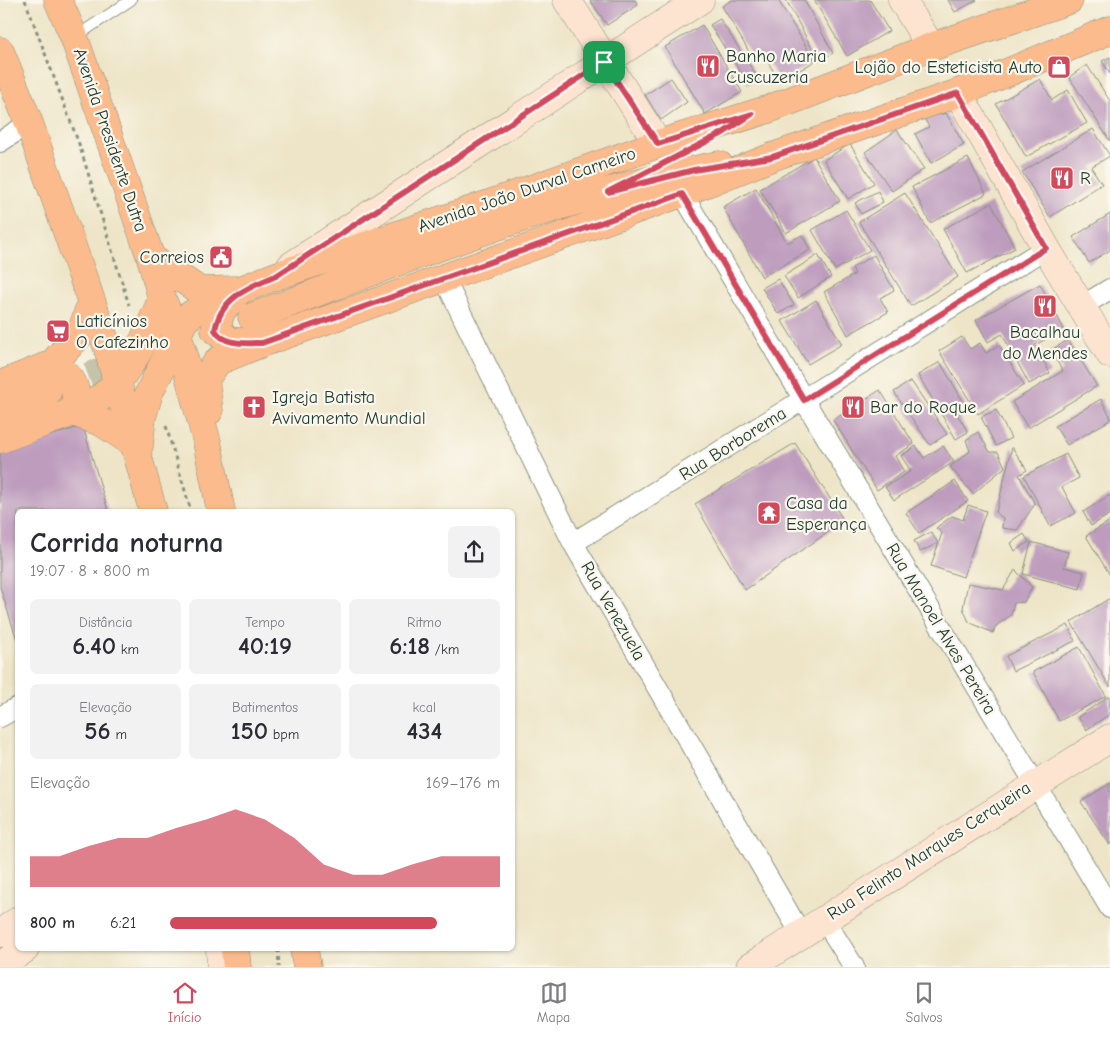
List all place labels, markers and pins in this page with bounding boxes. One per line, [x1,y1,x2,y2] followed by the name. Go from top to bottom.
[583,41,625,83] pin
[726,46,826,88] place label: Banho Maria Cuscuzeria
[695,53,721,79] restaurant icon: Banho Maria Cuscuzeria
[1046,54,1072,80] shop icon: Lojão do Esteticista Auto
[855,57,1042,78] place label: Lojão do Esteticista Auto
[1049,165,1075,191] restaurant icon: R
[1080,168,1091,189] place label: R
[208,244,234,270] public building icon: Correios
[139,247,204,268] place label: Correios
[1032,293,1058,319] restaurant icon: Bacalhau do Mendes
[76,311,169,353] place label: Laticínios O Cafezinho
[45,318,71,344] supermarket icon: Laticínios O Cafezinho
[1002,322,1088,364] place label: Bacalhau do Mendes
[272,387,426,429] place label: Igreja Batista Avivamento Mundial
[241,394,267,420] church icon: Igreja Batista Avivamento Mundial
[840,394,866,420] restaurant icon: Bar do Roque
[870,397,976,418] place label: Bar do Roque
[786,493,867,535] place label: Casa da Esperança
[756,500,782,526] temple icon: Casa da Esperança

